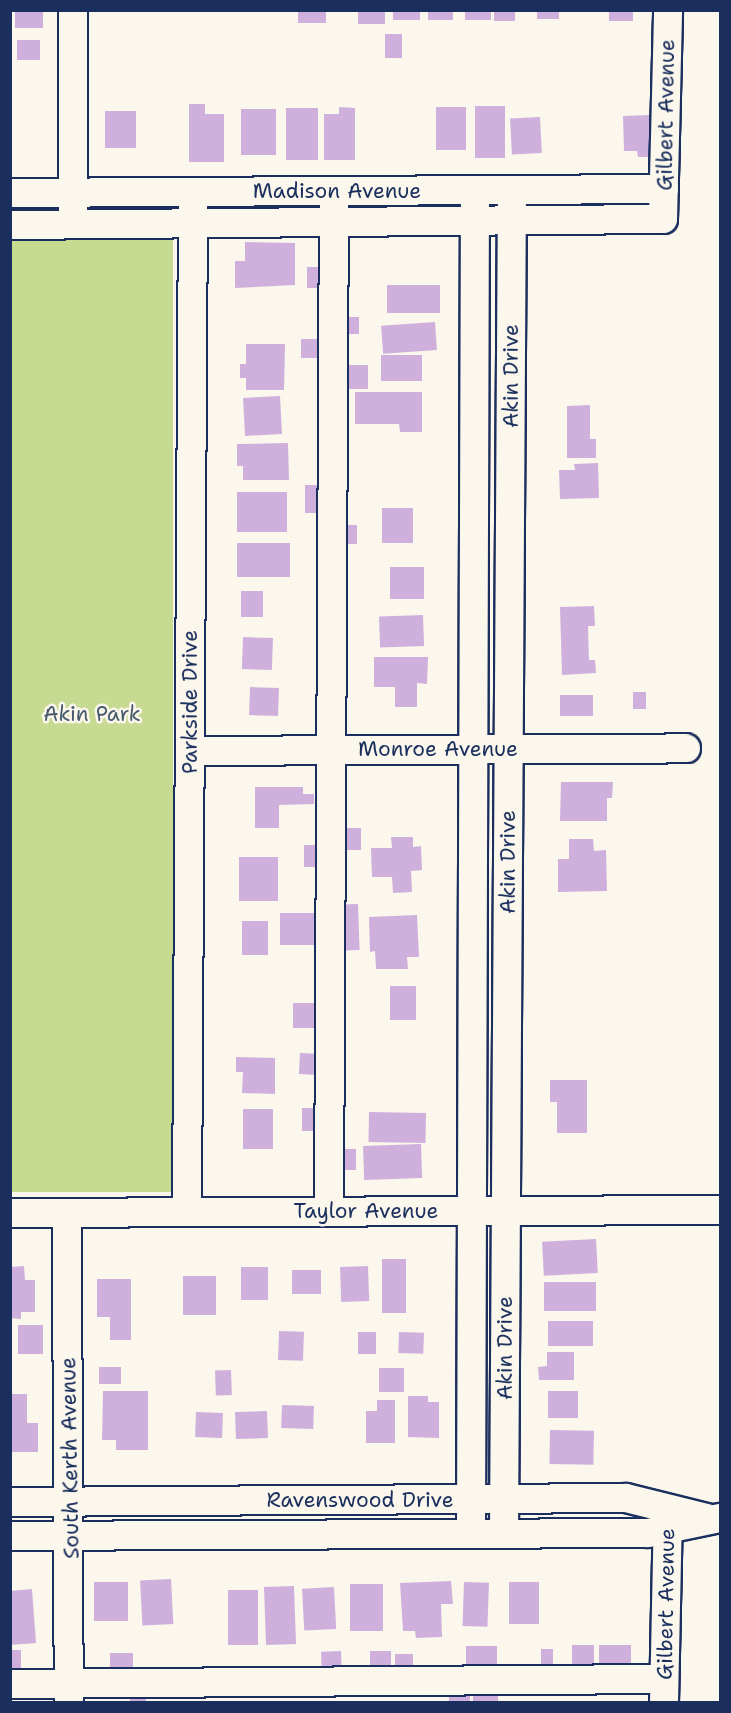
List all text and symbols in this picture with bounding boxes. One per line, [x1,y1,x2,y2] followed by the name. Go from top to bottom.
[652,39,680,191] street label: Gilbert Avenue
[253,178,421,204] street label: Madison Avenue
[498,324,524,428] street label: Akin Drive
[177,630,203,774] street label: Parkside Drive
[43,701,141,727] park label: Akin Park
[358,736,518,762] street label: Monroe Avenue
[495,810,521,914] street label: Akin Drive
[294,1198,438,1224] street label: Taylor Avenue
[492,1296,518,1400] street label: Akin Drive
[56,1357,84,1559] street label: South Kerth Avenue
[266,1487,454,1513] street label: Ravenswood Drive
[652,1528,680,1680] street label: Gilbert Avenue

